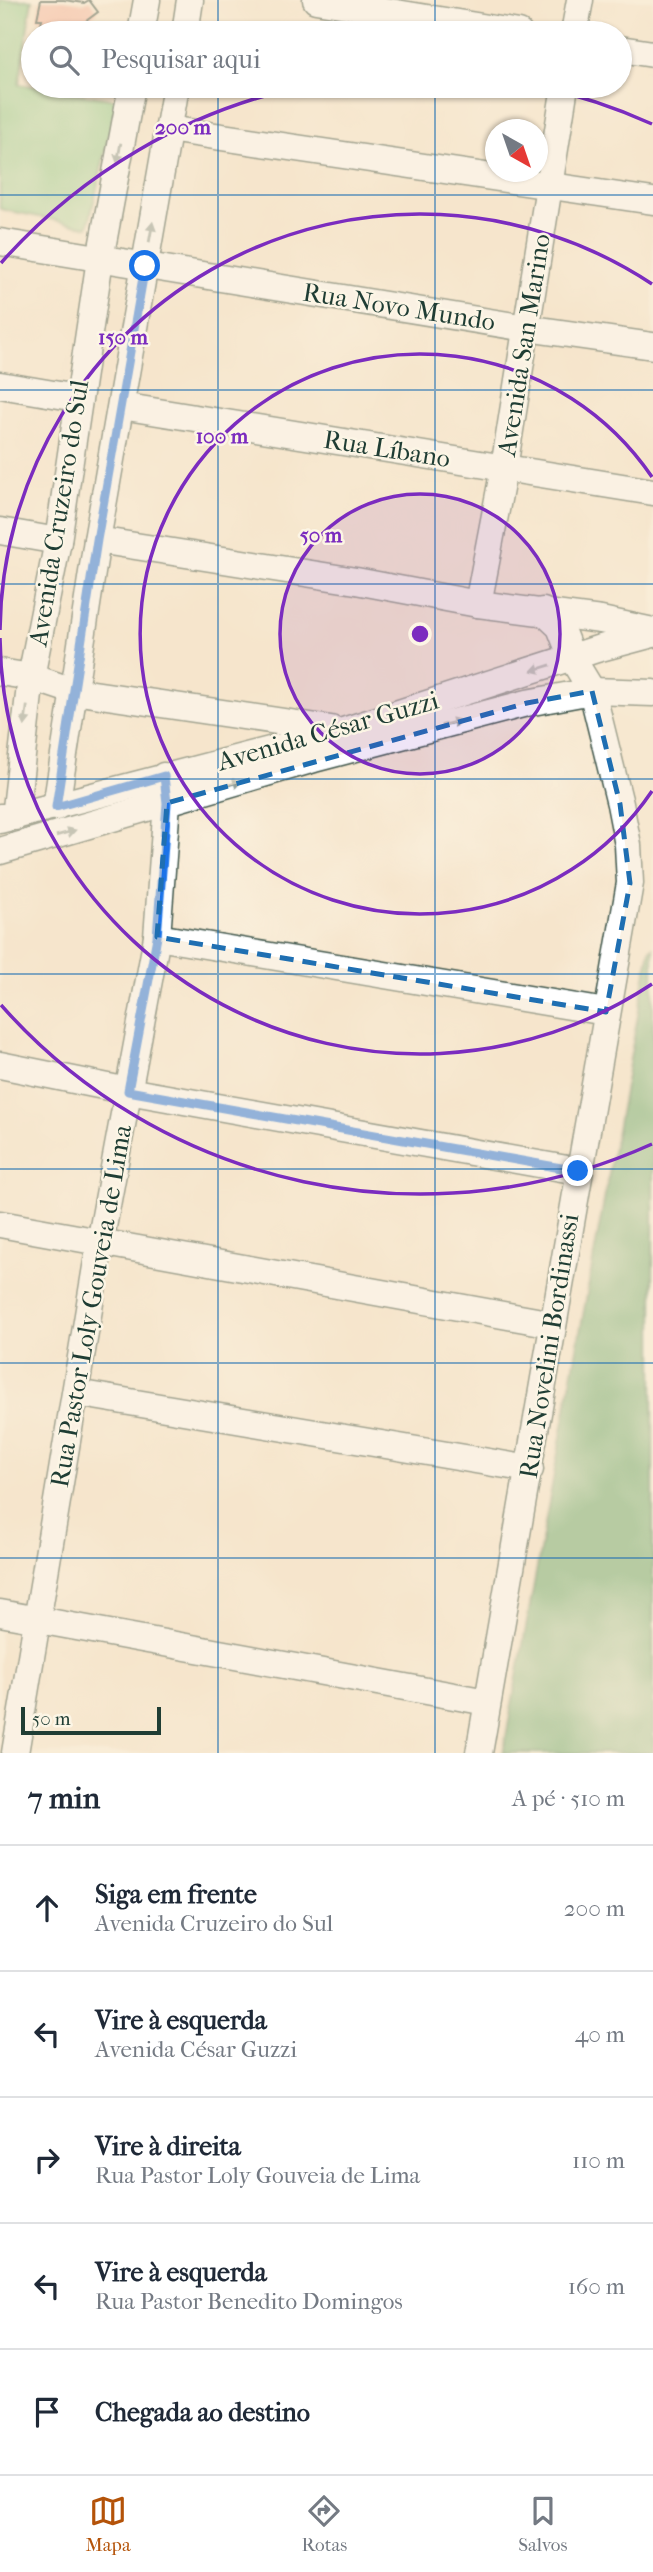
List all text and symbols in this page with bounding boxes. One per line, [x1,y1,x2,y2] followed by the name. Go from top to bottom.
[21,21,632,98] search box
[45,41,83,79] icon: search
[101,44,261,75] text: Pesquisar aqui
[155,115,212,139] text: 200 m
[485,119,548,182] north arrow
[113,142,124,164] one-way arrow
[146,221,157,243] one-way arrow
[491,232,557,459] street label: Avenida San Marino
[129,250,160,281] route start
[301,276,497,338] street label: Rua Novo Mundo
[98,325,149,349] text: 150 m
[22,378,95,649] street label: Avenida Cruzeiro do Sul
[196,424,249,448] text: 100 m
[322,424,452,474] street label: Rua Líbano
[300,523,343,547] text: 50 m
[408,622,432,646] centre of rings
[530,663,551,673] one-way arrow
[213,685,442,778] street label: Avenida César Guzzi
[21,705,32,727] one-way arrow
[440,717,462,728] one-way arrow
[222,778,243,788] one-way arrow
[56,827,77,837] one-way arrow
[44,1121,138,1490] street label: Rua Pastor Loly Gouveia de Lima
[562,1155,593,1186] route end
[513,1211,585,1481] street label: Rua Novelini Bordinassi
[21,1704,161,1736] scale bar
[32,1708,71,1730] text: 50 m
[28,1781,100,1816] text: 7 min
[512,1785,625,1812] text: A pé · 510 m
[95,1879,257,1910] text: Siga em frente
[28,1889,66,1927] icon: ahead
[564,1895,625,1922] text: 200 m
[95,1910,333,1937] text: Avenida Cruzeiro do Sul
[95,2005,267,2036] text: Vire à esquerda
[28,2015,66,2053] icon: left
[575,2021,625,2048] text: 40 m
[95,2036,297,2063] text: Avenida César Guzzi
[95,2131,241,2162] text: Vire à direita
[28,2141,66,2179] icon: right
[572,2147,625,2174] text: 110 m
[95,2162,420,2189] text: Rua Pastor Loly Gouveia de Lima
[95,2257,267,2288] text: Vire à esquerda
[28,2267,66,2305] icon: left
[568,2273,625,2300] text: 160 m
[95,2288,403,2315] text: Rua Pastor Benedito Domingos
[28,2393,66,2431] icon: arrive
[95,2397,310,2428] text: Chegada ao destino
[85,2492,131,2556] tab: Mapa
[302,2492,347,2556] tab: Rotas
[518,2492,568,2556] tab: Salvos

